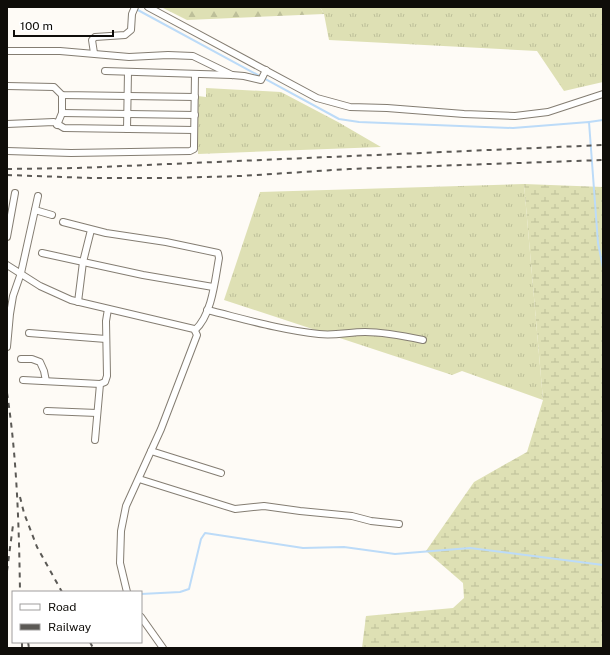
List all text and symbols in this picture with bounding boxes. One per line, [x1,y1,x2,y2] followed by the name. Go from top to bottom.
[14,12,113,38] scale bar
[20,19,53,33] text: 100 m
[12,591,142,643] legend
[48,600,76,614] text: Road
[48,620,92,634] text: Railway

